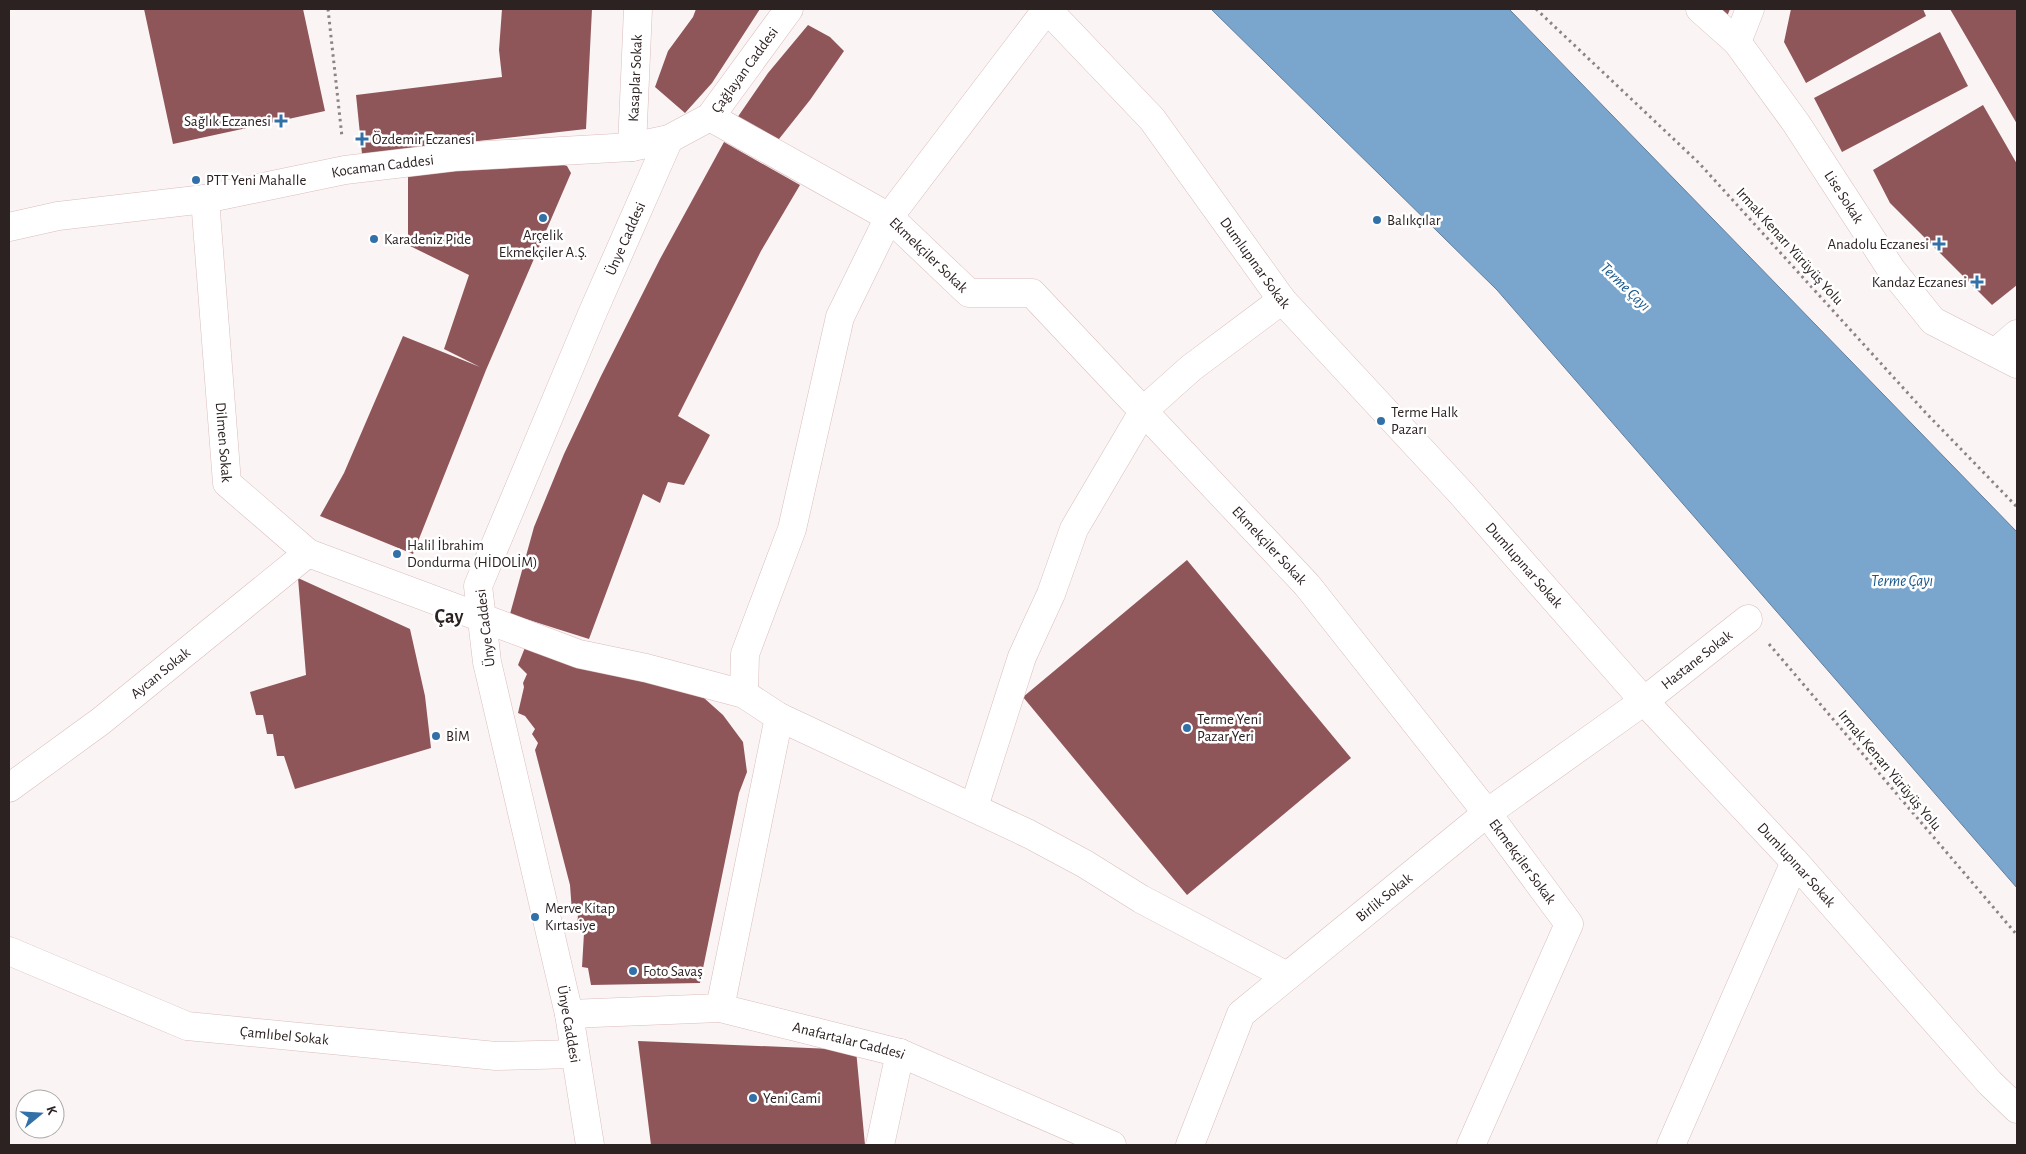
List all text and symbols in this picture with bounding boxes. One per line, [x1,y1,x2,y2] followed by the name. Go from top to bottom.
[709,25,781,116] street label: Çağlayan Caddesi
[626,34,645,122] street label: Kasaplar Sokak
[184,114,271,129] place label: Sağlık Eczanesi
[275,115,287,127] marker: Sağlık Eczanesi
[372,130,475,147] place label: Özdemir Eczanesi
[356,133,368,145] marker: Özdemir Eczanesi
[330,152,435,181] street label: Kocaman Caddesi
[1821,168,1866,226] street label: Lise Sokak
[206,173,306,188] place label: PTT Yeni Mahalle
[190,174,202,186] marker: PTT Yeni Mahalle
[1733,185,1846,308] street label: Irmak Kenarı Yürüyüş Yolu
[601,200,648,278] street label: Ünye Caddesi
[537,212,549,224] marker: Arçelik Ekmekçiler A.Ş.
[1387,213,1441,228] place label: Balıkçılar
[1371,214,1383,226] marker: Balıkçılar
[887,215,971,296] street label: Ekmekçiler Sokak
[1217,215,1293,312] street label: Dumlupınar Sokak
[499,228,587,260] place label: Arçelik Ekmekçiler A.Ş.
[384,232,471,247] place label: Karadeniz Pide
[368,233,380,245] marker: Karadeniz Pide
[1827,237,1929,252] place label: Anadolu Eczanesi
[1933,238,1945,250] marker: Anadolu Eczanesi
[1597,259,1653,314] water label: Terme Çayı
[1872,275,1967,290] place label: Kandaz Eczanesi
[1971,276,1983,288] marker: Kandaz Eczanesi
[213,401,234,483] street label: Dilmen Sokak
[1391,405,1458,437] place label: Terme Halk Pazarı
[1375,415,1387,427] marker: Terme Halk Pazarı
[1229,504,1310,588] street label: Ekmekçiler Sokak
[1483,520,1565,611] street label: Dumlupınar Sokak
[407,536,538,570] place label: Halil İbrahim Dondurma (HİDOLİM)
[391,548,403,560] marker: Halil İbrahim Dondurma (HİDOLİM)
[1871,573,1933,589] water label: Terme Çayı
[471,588,498,668] street label: Ünye Caddesi
[435,607,463,627] district label: Çay
[1659,627,1735,692] street label: Hastane Sokak
[128,645,193,702] street label: Aycan Sokak
[1835,707,1944,834] street label: Irmak Kenarı Yürüyüş Yolu
[1197,712,1262,744] place label: Terme Yeni Pazar Yeri
[1181,722,1193,734] marker: Terme Yeni Pazar Yeri
[446,727,470,744] place label: BİM
[430,730,442,742] marker: BİM
[1486,816,1559,907] street label: Ekmekçiler Sokak
[1754,820,1838,910] street label: Dumlupınar Sokak
[1353,870,1415,925] street label: Birlik Sokak
[545,901,615,933] place label: Merve Kitap Kırtasiye
[529,911,541,923] marker: Merve Kitap Kırtasiye
[643,964,703,979] place label: Foto Savaş
[627,965,639,977] marker: Foto Savaş
[554,984,585,1064] street label: Ünye Caddesi
[791,1019,907,1062] street label: Anafartalar Caddesi
[239,1024,330,1048] street label: Çamlıbel Sokak
[15,1089,65,1139] north arrow
[763,1091,821,1106] place label: Yeni Cami
[747,1092,759,1104] marker: Yeni Cami
[43,1104,60,1117] text: K

